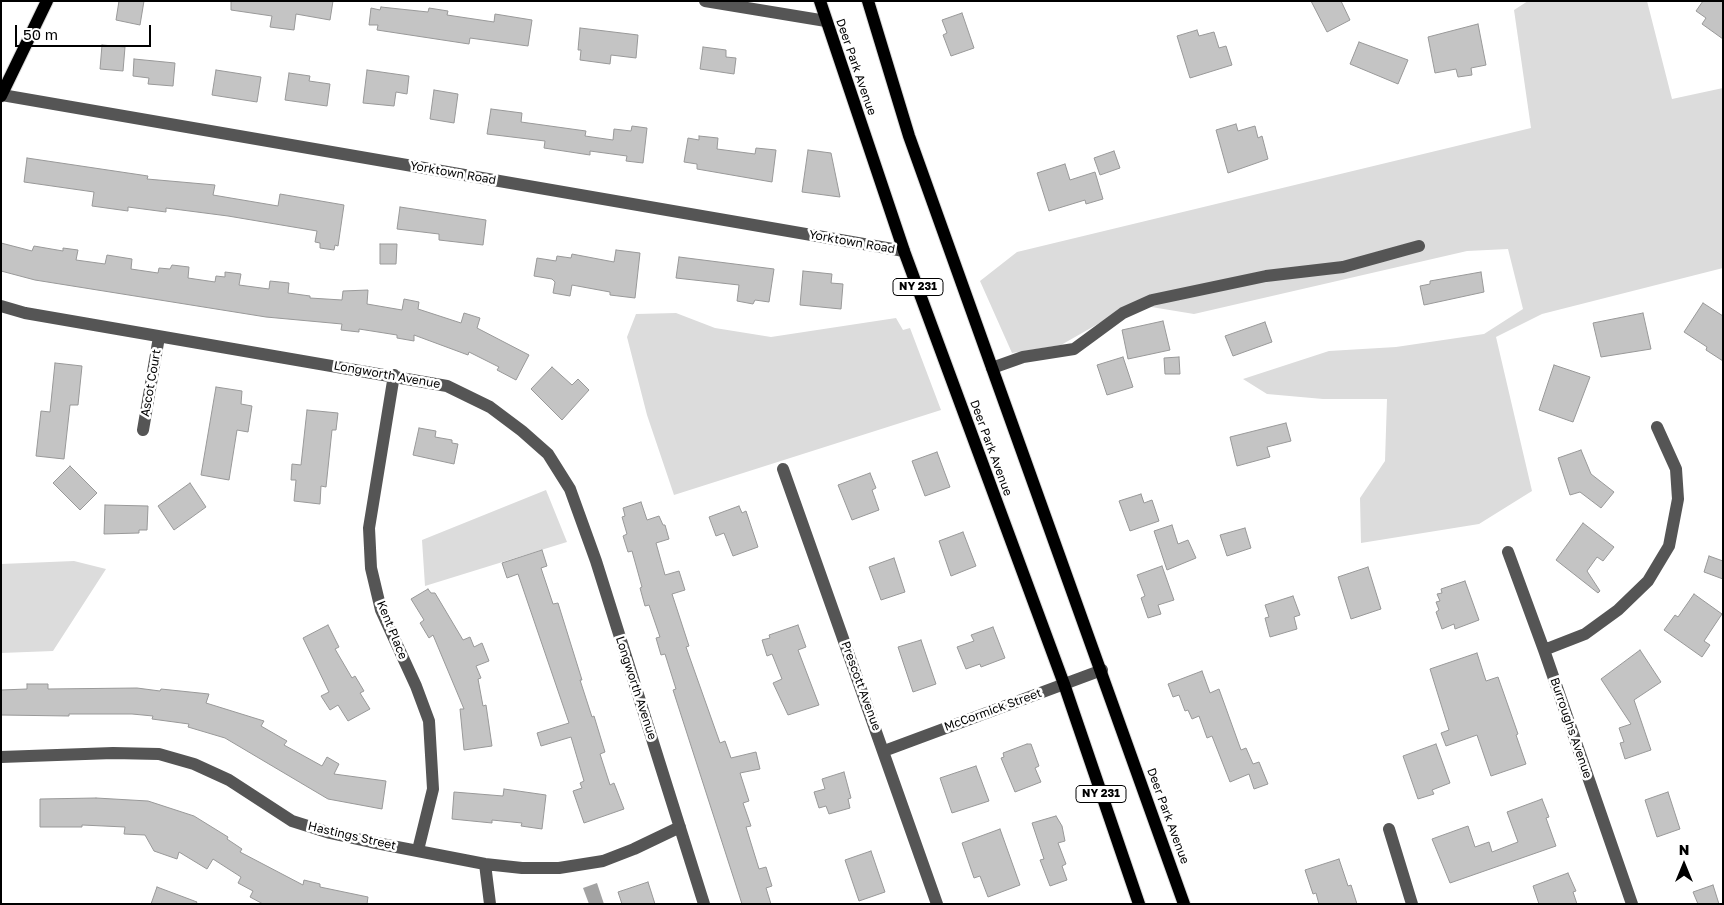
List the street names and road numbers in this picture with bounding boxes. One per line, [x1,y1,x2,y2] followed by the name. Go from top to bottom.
[833,17,879,117] street label: Deer Park Avenue
[409,158,497,188] street label: Yorktown Road
[808,227,896,257] street label: Yorktown Road
[893,278,943,296] road number: NY 231
[138,348,164,418] street label: Ascot Court
[333,359,441,391] street label: Longworth Avenue
[967,398,1015,498] street label: Deer Park Avenue
[374,599,410,661] street label: Kent Place
[612,634,660,742] street label: Longworth Avenue
[838,639,884,733] street label: Prescott Avenue
[1547,676,1595,780] street label: Burroughs Avenue
[942,686,1044,734] street label: McCormick Street
[1144,766,1192,866] street label: Deer Park Avenue
[1076,786,1126,802] road number: NY 231
[307,819,397,853] street label: Hastings Street

